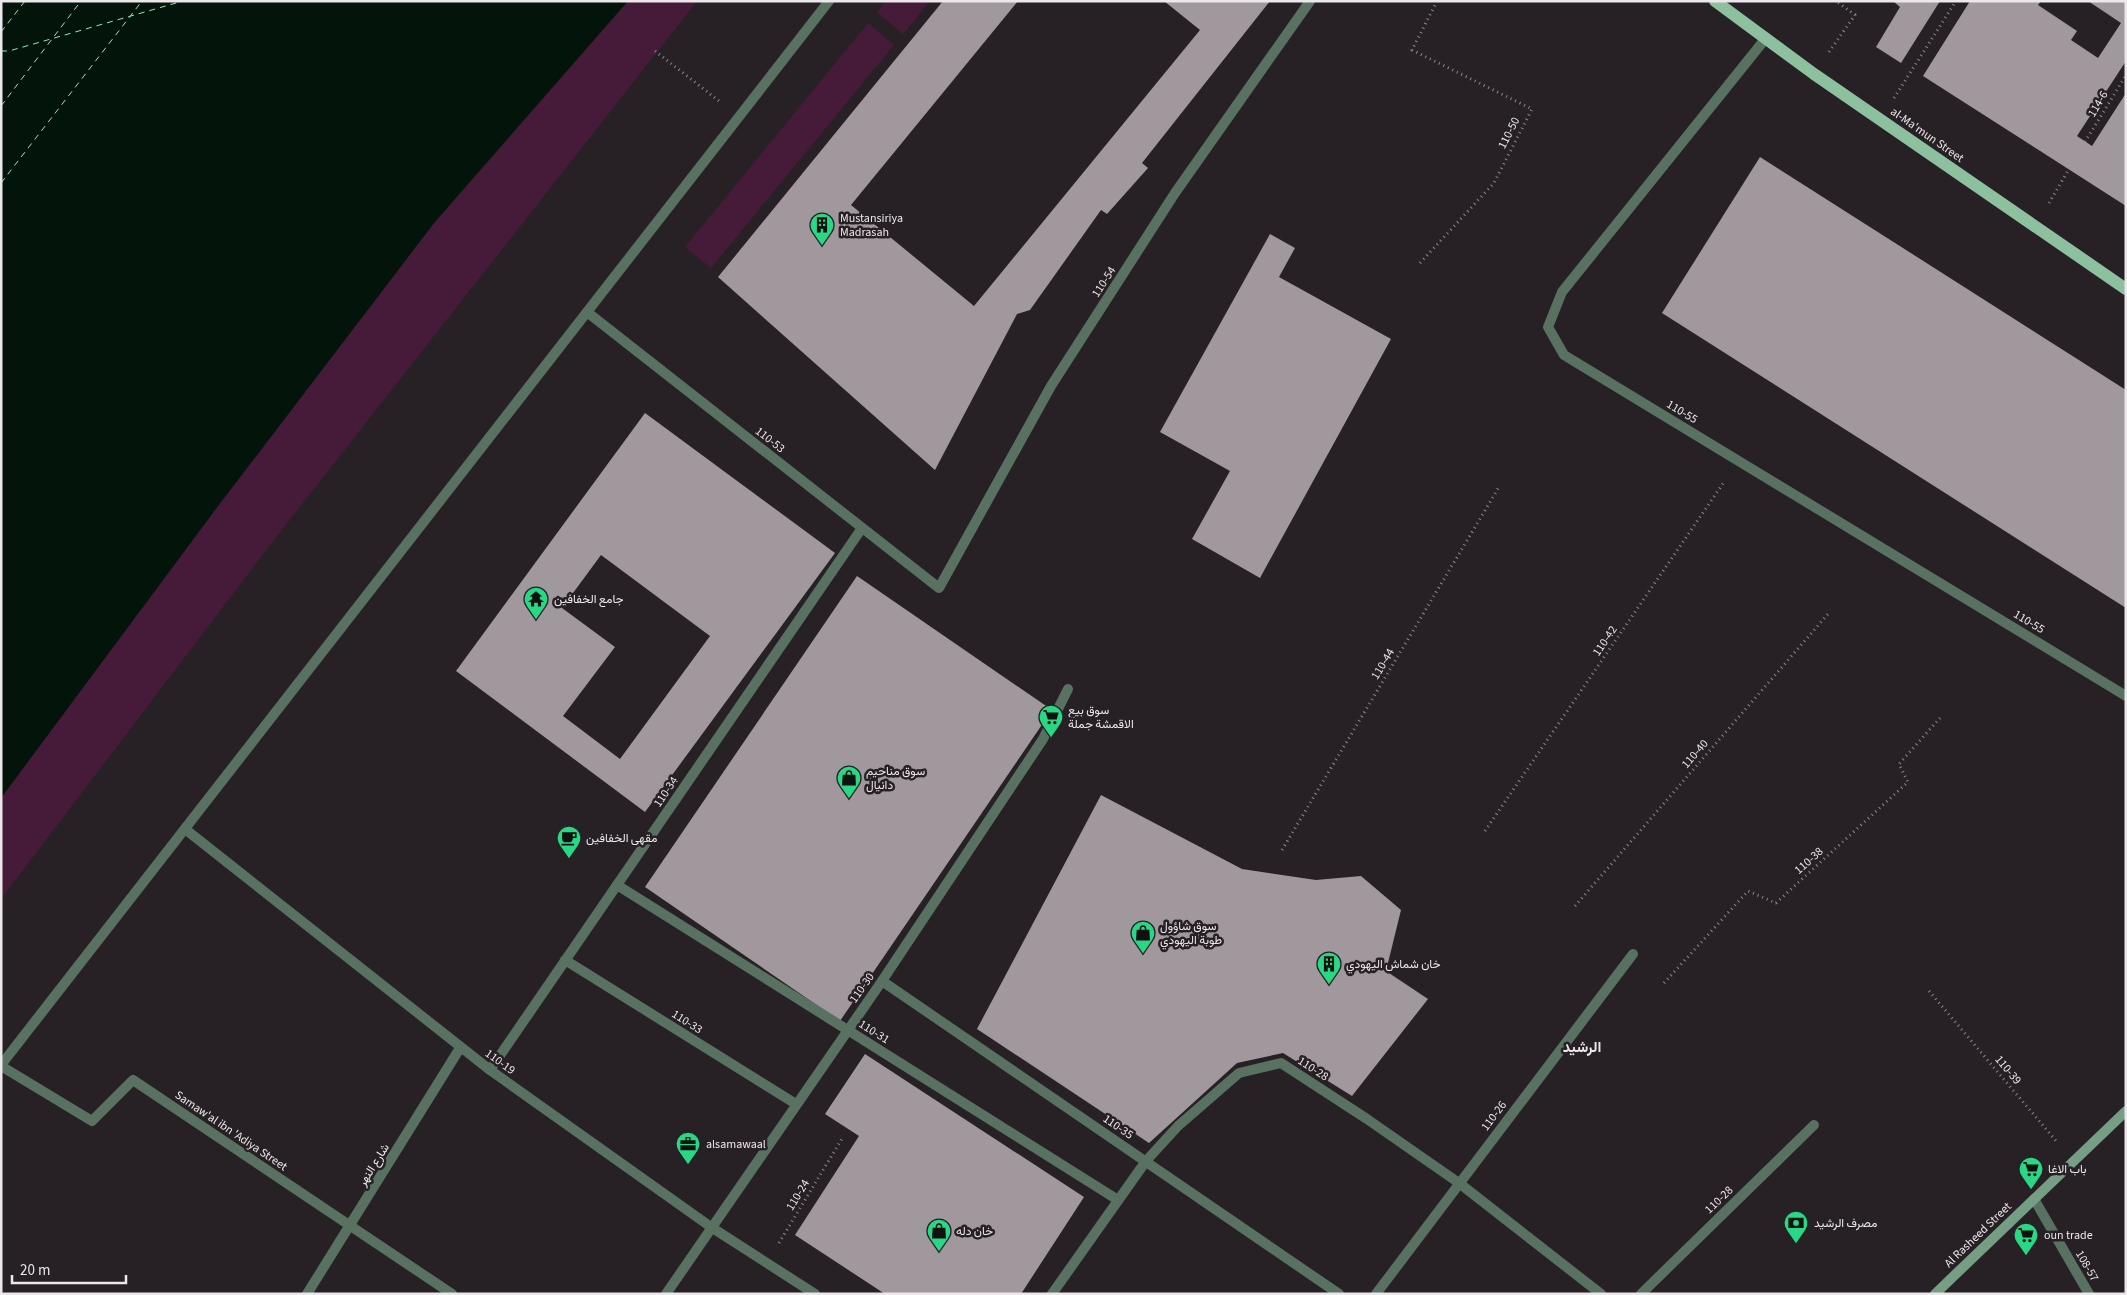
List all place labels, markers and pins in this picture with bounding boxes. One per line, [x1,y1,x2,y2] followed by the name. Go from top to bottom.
[840,210,903,241] place label: Mustansiriya Madrasah
[809,212,835,246] building icon: Mustansiriya Madrasah
[523,586,549,620] temple icon: جامع الخفافين
[554,591,624,608] place label: جامع الخفافين
[1068,702,1134,733] place label: سوق بيع الاقمشة جملة
[1038,704,1064,738] supermarket icon: سوق بيع الاقمشة جملة
[866,763,925,794] place label: سوق مناحيم دانيال
[836,765,862,799] shop icon: سوق مناحيم دانيال
[556,825,582,859] cafe icon: مقهى الخفافين
[586,830,657,847] place label: مقهى الخفافين
[1160,918,1222,950] place label: سوق شاؤول طوبة اليهودي
[1130,920,1156,954] shop icon: سوق شاؤول طوبة اليهودي
[1316,951,1342,985] building icon: خان شماش اليهودي
[1346,956,1441,974] place label: خان شماش اليهودي
[675,1131,701,1165] office icon: alsamawaal
[706,1136,766,1153] place label: alsamawaal
[2018,1156,2044,1190] supermarket icon: باب الاغا
[2048,1161,2087,1178] place label: باب الاغا
[1783,1210,1809,1244] bank icon: مصرف الرشيد
[1814,1215,1877,1232] place label: مصرف الرشيد
[926,1218,952,1252] shop icon: خان دله
[2013,1222,2039,1256] supermarket icon: oun trade
[956,1223,993,1240] place label: خان دله
[2044,1227,2093,1244] place label: oun trade

